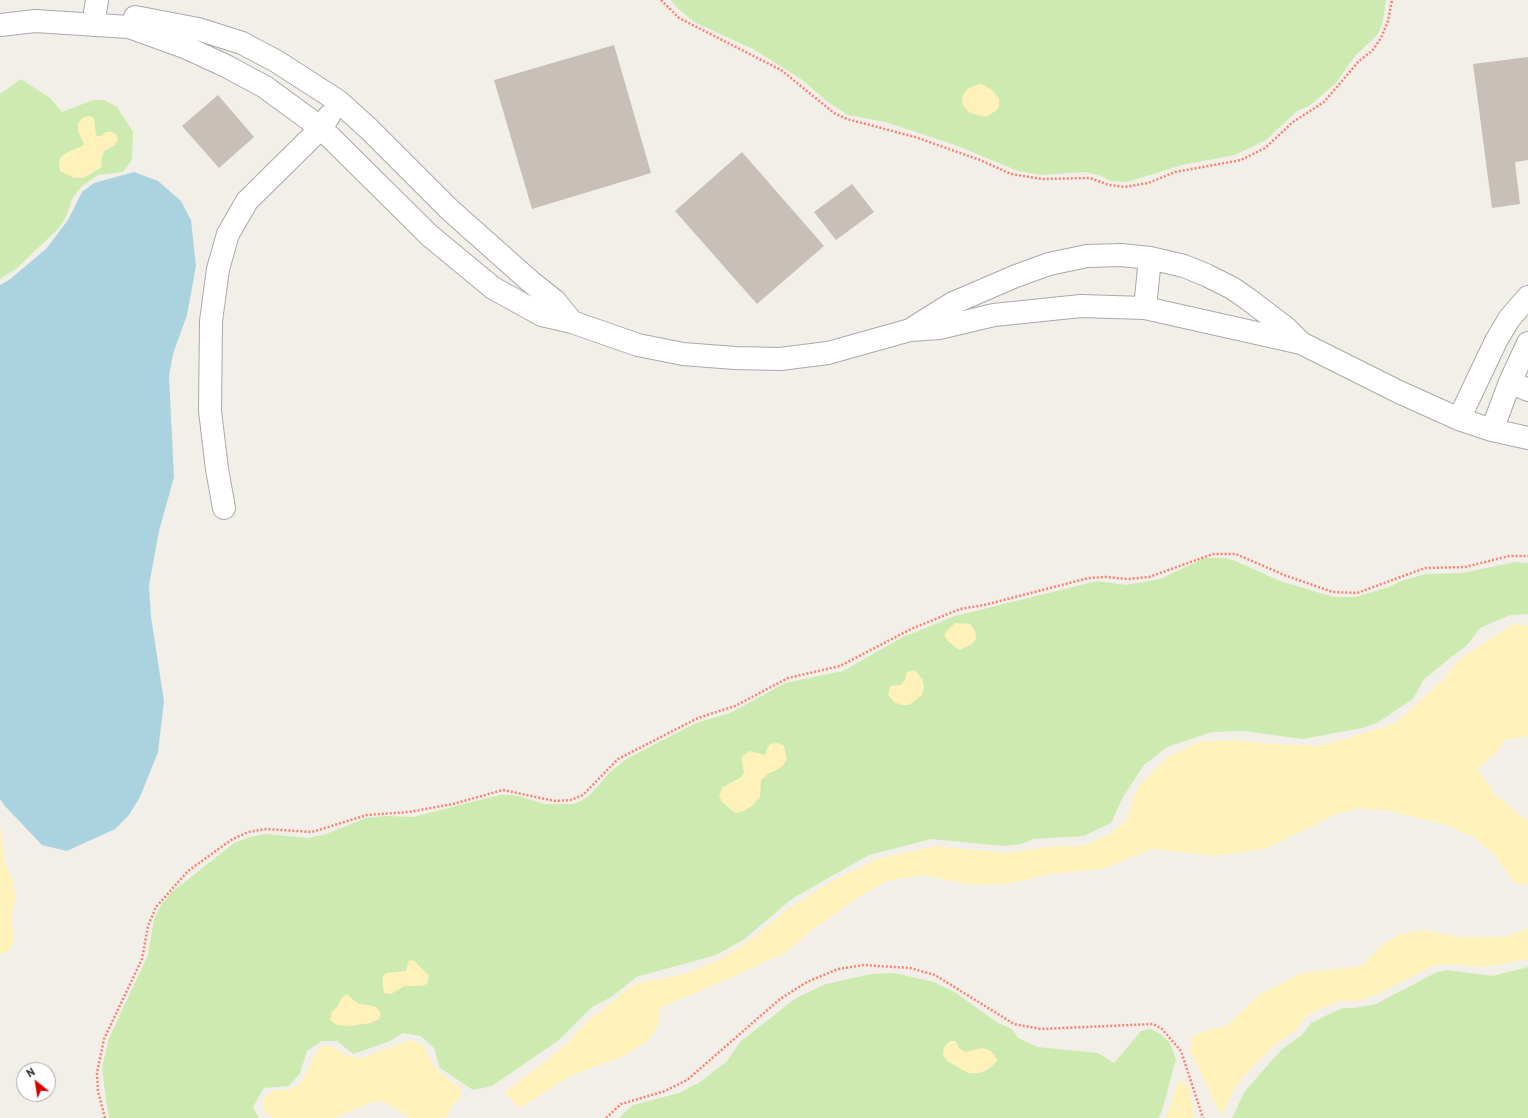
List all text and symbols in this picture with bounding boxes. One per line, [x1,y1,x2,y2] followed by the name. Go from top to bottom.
[16,1062,56,1102] north arrow
[24,1065,37,1080] text: N

